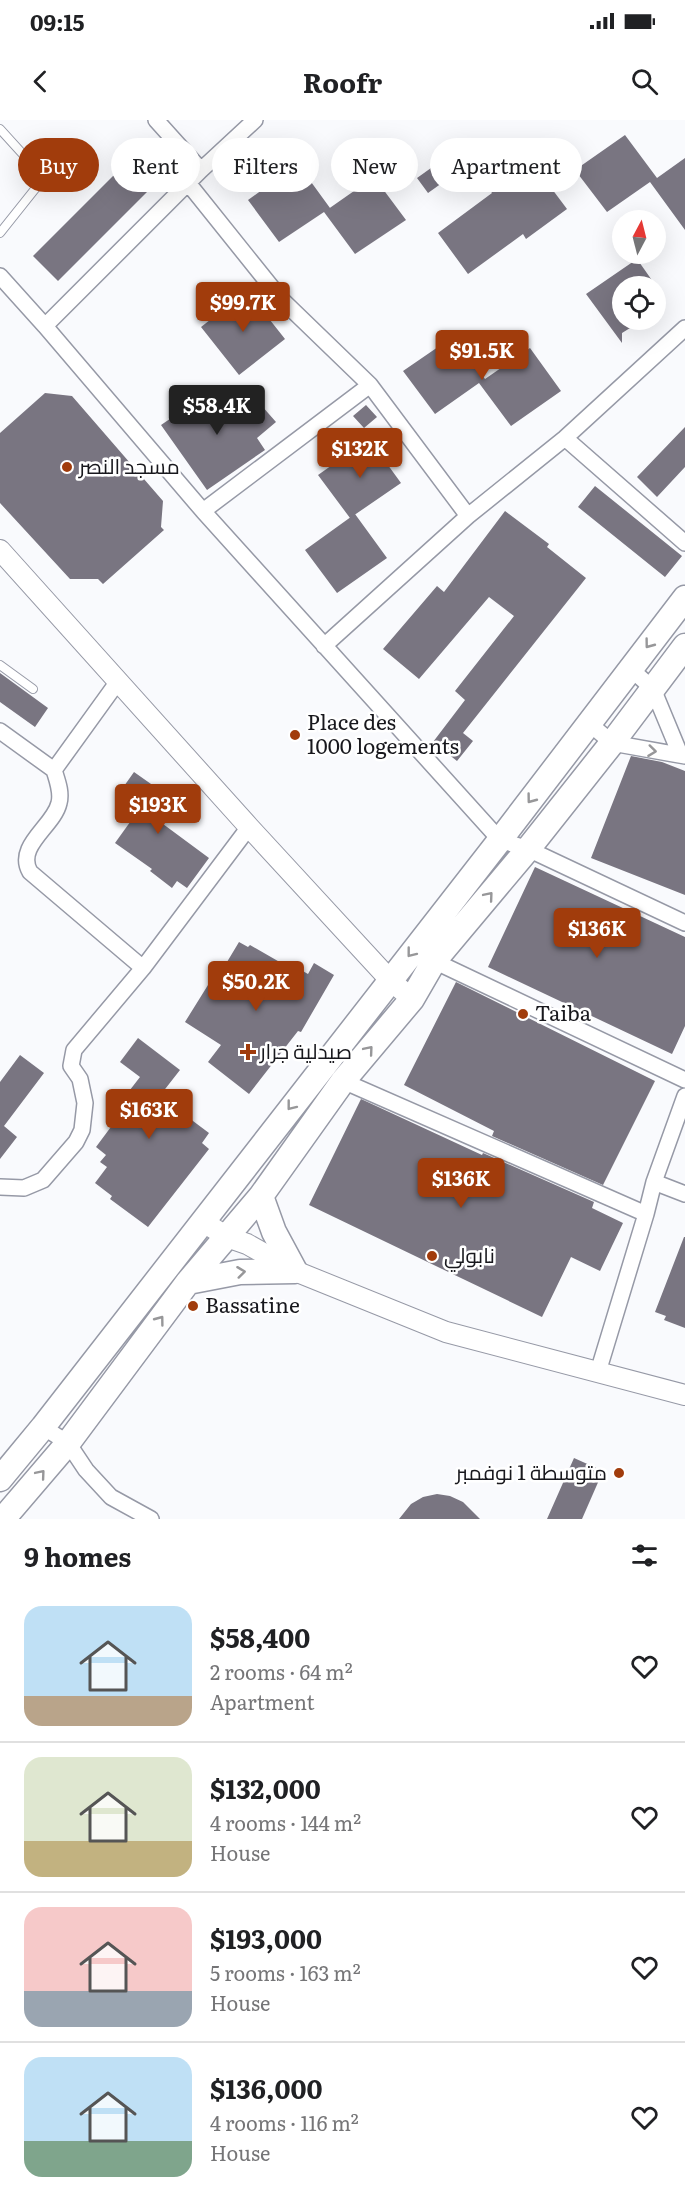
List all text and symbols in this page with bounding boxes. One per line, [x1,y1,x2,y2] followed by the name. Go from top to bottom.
[30,5,85,38] text: 09:15
[303,61,382,101] text: Roofr
[24,65,57,98] icon: back
[628,65,661,98] icon: search
[18,138,99,192] chip: Buy
[111,138,200,192] chip: Rent
[212,138,319,192] chip: Filters
[331,138,418,192] chip: New
[430,138,582,192] chip: Apartment
[612,210,666,264] north arrow
[612,210,666,330] map controls
[612,276,666,330] button: locate
[194,282,292,333] pin: $99.7K
[210,286,276,316] text: $99.7K
[433,330,531,381] pin: $91.5K
[450,334,514,364] text: $91.5K
[168,385,266,436] pin: $58.4K
[183,389,251,419] text: $58.4K
[318,428,402,479] pin: $132K
[331,432,389,462] text: $132K
[78,449,180,480] place label: مسجد النصر
[60,460,74,474] marker: مسجد النصر
[646,637,657,648] one-way arrow
[307,705,459,760] place label: Place des 1000 logements
[288,728,302,742] marker: Place des 1000 logements
[647,744,656,756] one-way arrow
[116,784,200,835] pin: $193K
[129,788,187,818] text: $193K
[527,792,538,803] one-way arrow
[482,892,493,903] one-way arrow
[555,908,639,959] pin: $136K
[568,912,626,942] text: $136K
[408,946,419,957] one-way arrow
[207,961,305,1012] pin: $50.2K
[222,965,290,995] text: $50.2K
[535,996,592,1027] place label: Taiba
[516,1007,530,1021] marker: Taiba
[259,1034,352,1065] place label: صيدلية جرار
[241,1045,255,1059] marker: صيدلية جرار
[362,1046,373,1057] one-way arrow
[107,1089,191,1140] pin: $163K
[120,1093,178,1123] text: $163K
[287,1100,298,1111] one-way arrow
[419,1158,503,1209] pin: $136K
[432,1162,490,1192] text: $136K
[444,1238,495,1272] place label: نابولي
[425,1249,439,1263] marker: نابولي
[236,1266,245,1279] one-way arrow
[205,1288,300,1319] place label: Bassatine
[186,1299,200,1313] marker: Bassatine
[152,1315,163,1326] one-way arrow
[455,1455,607,1486] place label: متوسطة 1 نوفمبر
[612,1466,626,1480] marker: متوسطة 1 نوفمبر
[34,1470,45,1481] one-way arrow
[24,1536,131,1575] text: 9 homes
[628,1539,661,1572] icon: filters
[210,1617,310,1656] text: $58,400
[72,1630,144,1702] icon: home
[628,1650,661,1683] icon: heart
[210,1656,353,1686] text: 2 rooms · 64 m²
[210,1686,315,1716] text: Apartment
[210,1768,321,1807] text: $132,000
[72,1781,144,1853] icon: home
[628,1801,661,1834] icon: heart
[210,1807,361,1837] text: 4 rooms · 144 m²
[210,1837,270,1867] text: House
[210,1918,322,1957] text: $193,000
[72,1931,144,2003] icon: home
[628,1951,661,1984] icon: heart
[210,1957,361,1987] text: 5 rooms · 163 m²
[210,1987,270,2017] text: House
[210,2068,322,2107] text: $136,000
[72,2081,144,2153] icon: home
[628,2101,661,2134] icon: heart
[210,2107,359,2137] text: 4 rooms · 116 m²
[210,2137,270,2167] text: House

